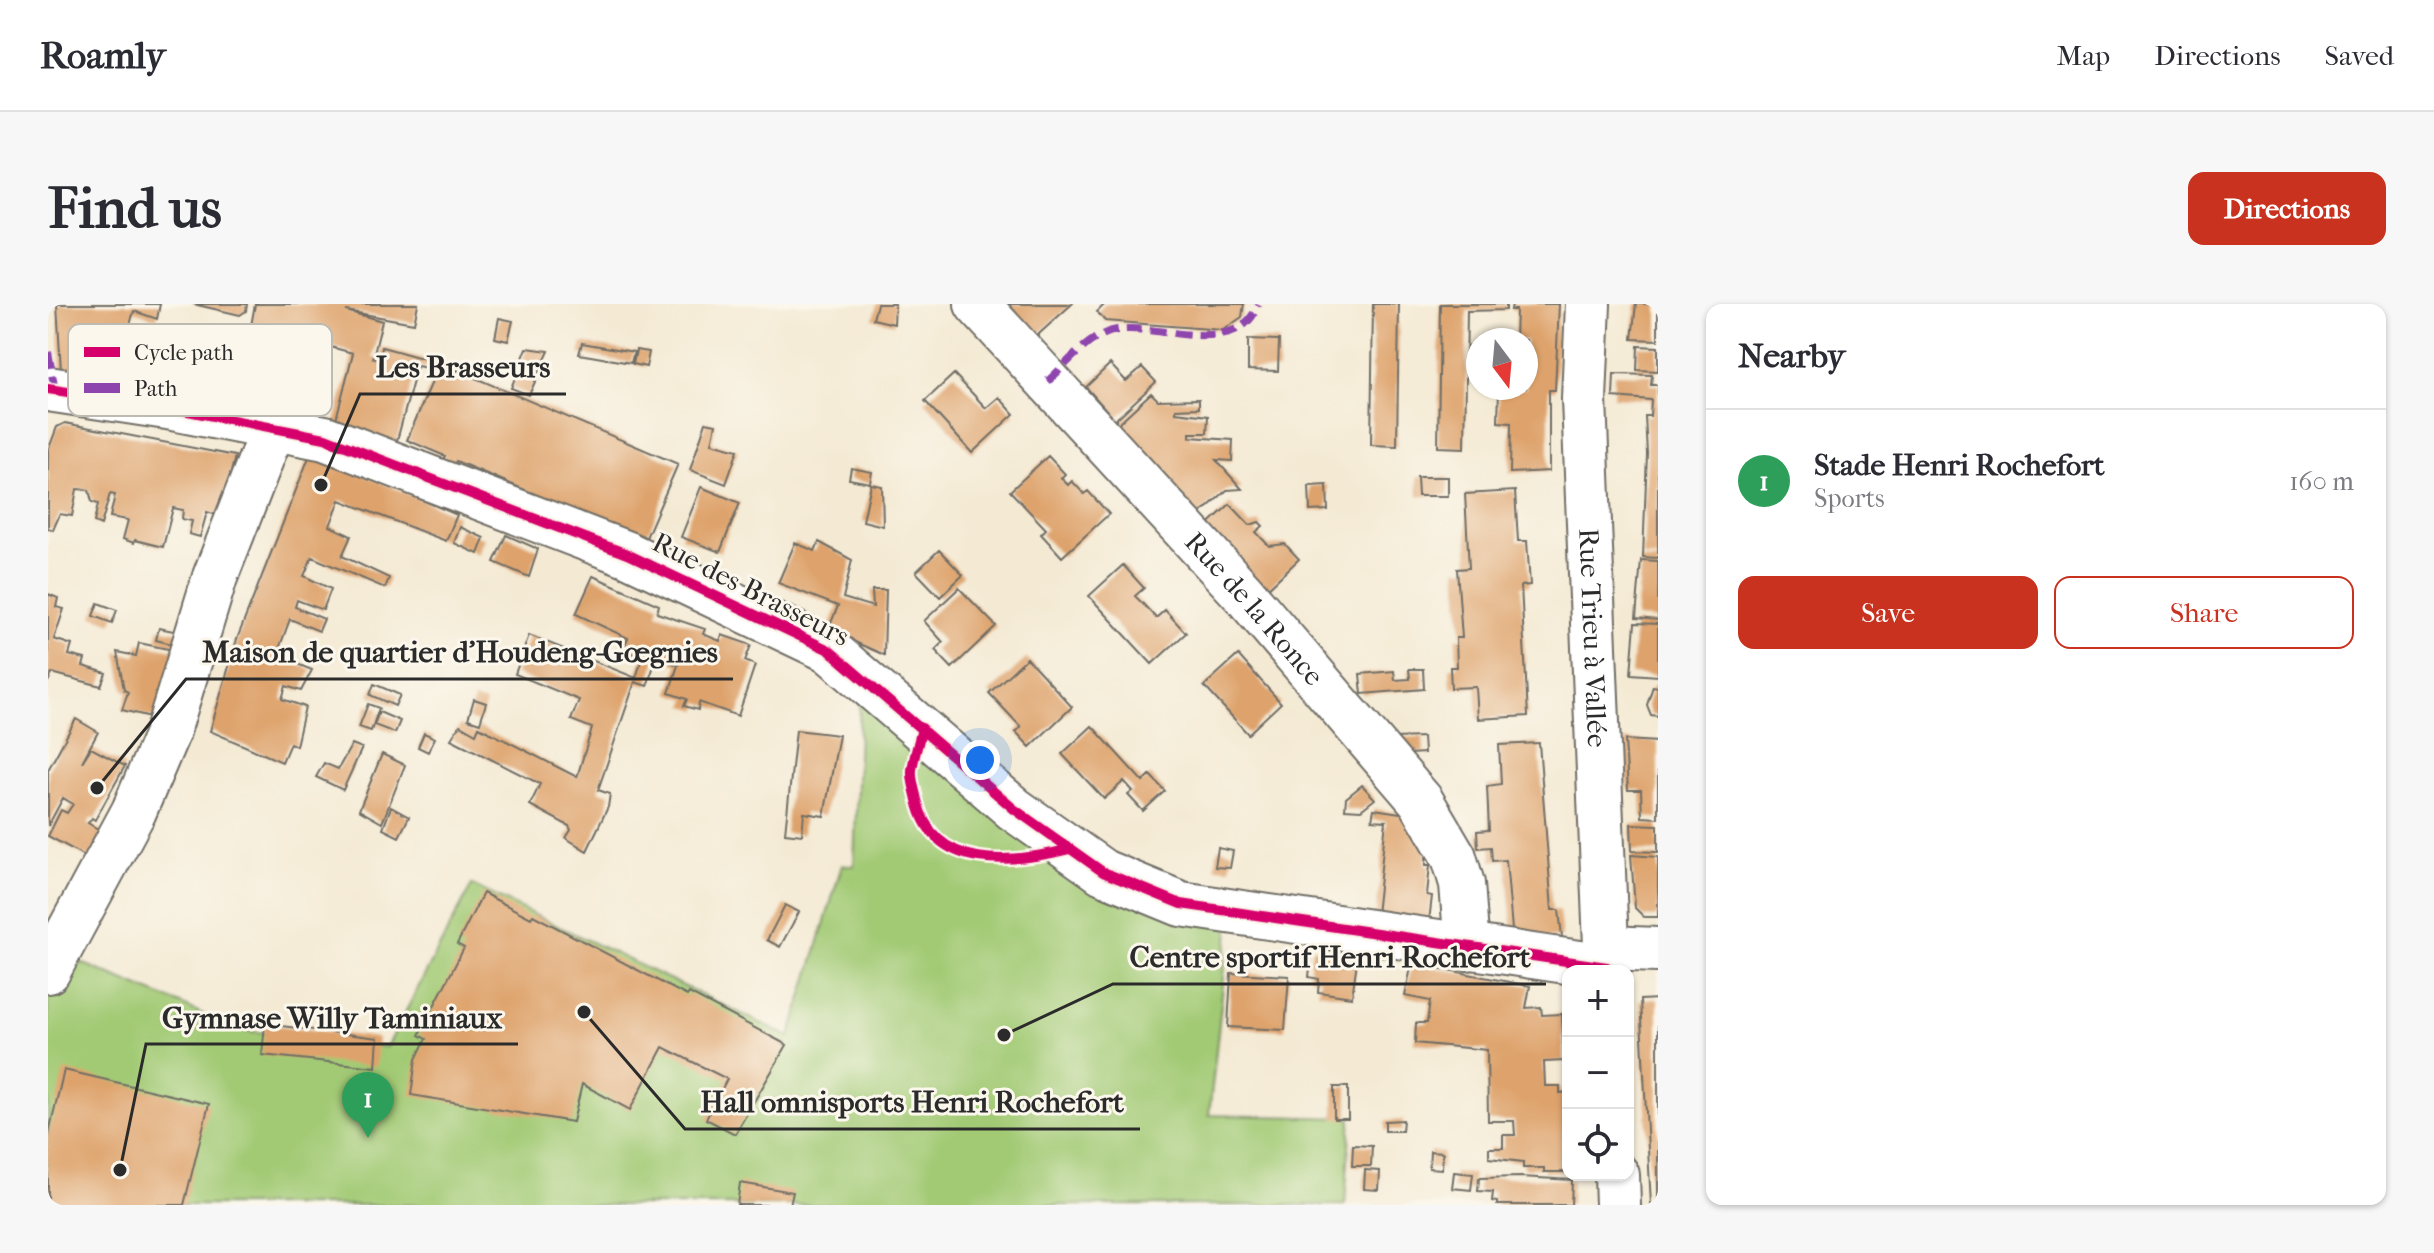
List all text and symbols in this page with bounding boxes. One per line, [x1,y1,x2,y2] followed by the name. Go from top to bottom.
[40,33,166,78] text: Roamly
[2057,39,2110,72] text: Map
[2154,39,2281,72] text: Directions
[2325,39,2394,72] text: Saved
[2188,172,2386,245] button: Directions
[48,176,222,241] text: Find us
[68,324,332,416] legend
[1466,328,1538,400] north arrow
[1738,336,1845,376] text: Nearby
[134,340,234,366] text: Cycle path
[360,340,566,394] callout: Les Brasseurs
[376,350,550,385] text: Les Brasseurs
[134,376,178,402] text: Path
[1814,448,2105,483] text: Stade Henri Rochefort
[1759,466,1769,497] text: 1
[2289,466,2354,497] text: 160 m
[1814,483,1885,514] text: Sports
[647,525,855,653] street label: Rue des Brasseurs
[1178,525,1331,692] street label: Rue de la Ronce
[1573,527,1615,748] street label: Rue Trieu à Vallée
[1738,576,2038,649] button: Save
[2054,576,2354,649] button: Share
[186,625,733,679] callout: Maison de quartier d'Houdeng-Gœgnies
[202,635,718,670] text: Maison de quartier d'Houdeng-Gœgnies
[960,740,1000,780] your location
[1113,930,1546,984] callout: Centre sportif Henri Rochefort
[1130,940,1531,975] text: Centre sportif Henri Rochefort
[1562,965,1634,1181] map controls
[1562,965,1634,1037] button: +
[146,990,518,1044] callout: Gymnase Willy Taminiaux
[162,1001,502,1036] text: Gymnase Willy Taminiaux
[1562,1037,1634,1109] button: −
[342,1072,394,1138] pin: 1
[685,1075,1140,1129] callout: Hall omnisports Henri Rochefort
[700,1085,1124,1120] text: Hall omnisports Henri Rochefort
[1562,1109,1634,1181] button: locate

